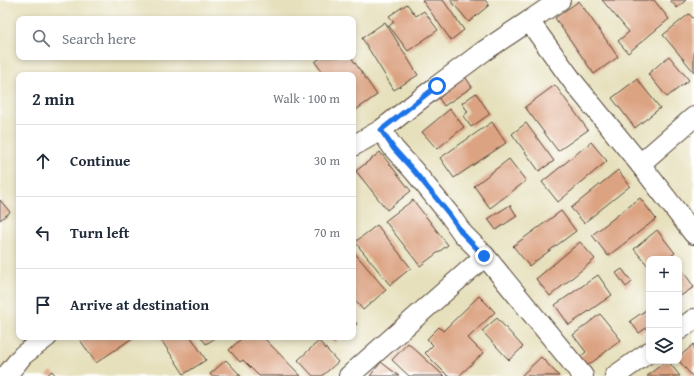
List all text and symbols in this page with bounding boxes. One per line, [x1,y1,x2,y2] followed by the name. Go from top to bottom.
[16,16,356,60] search box
[30,27,52,49] icon: search
[62,28,136,49] text: Search here
[428,77,446,95] route start
[32,86,74,111] text: 2 min
[273,89,340,108] text: Walk · 100 m
[32,150,54,172] icon: ahead
[70,150,131,171] text: Continue
[314,151,340,170] text: 30 m
[32,222,54,244] icon: left
[70,222,129,243] text: Turn left
[314,223,340,242] text: 70 m
[475,247,493,265] route end
[646,256,682,364] map controls
[646,256,682,292] button: +
[646,292,682,328] button: −
[32,294,54,316] icon: arrive
[70,294,209,315] text: Arrive at destination
[646,328,682,364] button: layers

